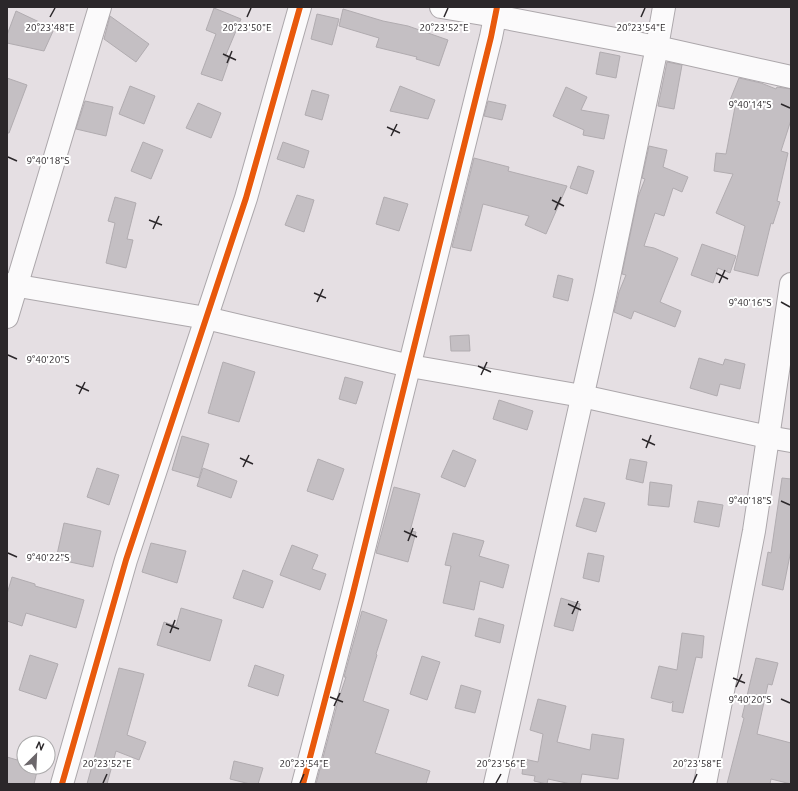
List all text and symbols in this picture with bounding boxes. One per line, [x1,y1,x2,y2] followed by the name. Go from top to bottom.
[25,22,75,33] text: 20°23'48"E
[222,22,272,33] text: 20°23'50"E
[419,22,469,33] text: 20°23'52"E
[616,22,666,33] text: 20°23'54"E
[728,99,772,110] text: 9°40'14"S
[26,155,70,166] text: 9°40'18"S
[728,297,772,308] text: 9°40'16"S
[26,354,70,365] text: 9°40'20"S
[728,495,772,506] text: 9°40'18"S
[26,552,70,563] text: 9°40'22"S
[728,694,772,705] text: 9°40'20"S
[16,735,56,775] north arrow
[34,739,46,753] text: N
[82,758,132,769] text: 20°23'52"E
[279,758,329,769] text: 20°23'54"E
[476,758,526,769] text: 20°23'56"E
[672,758,722,769] text: 20°23'58"E

